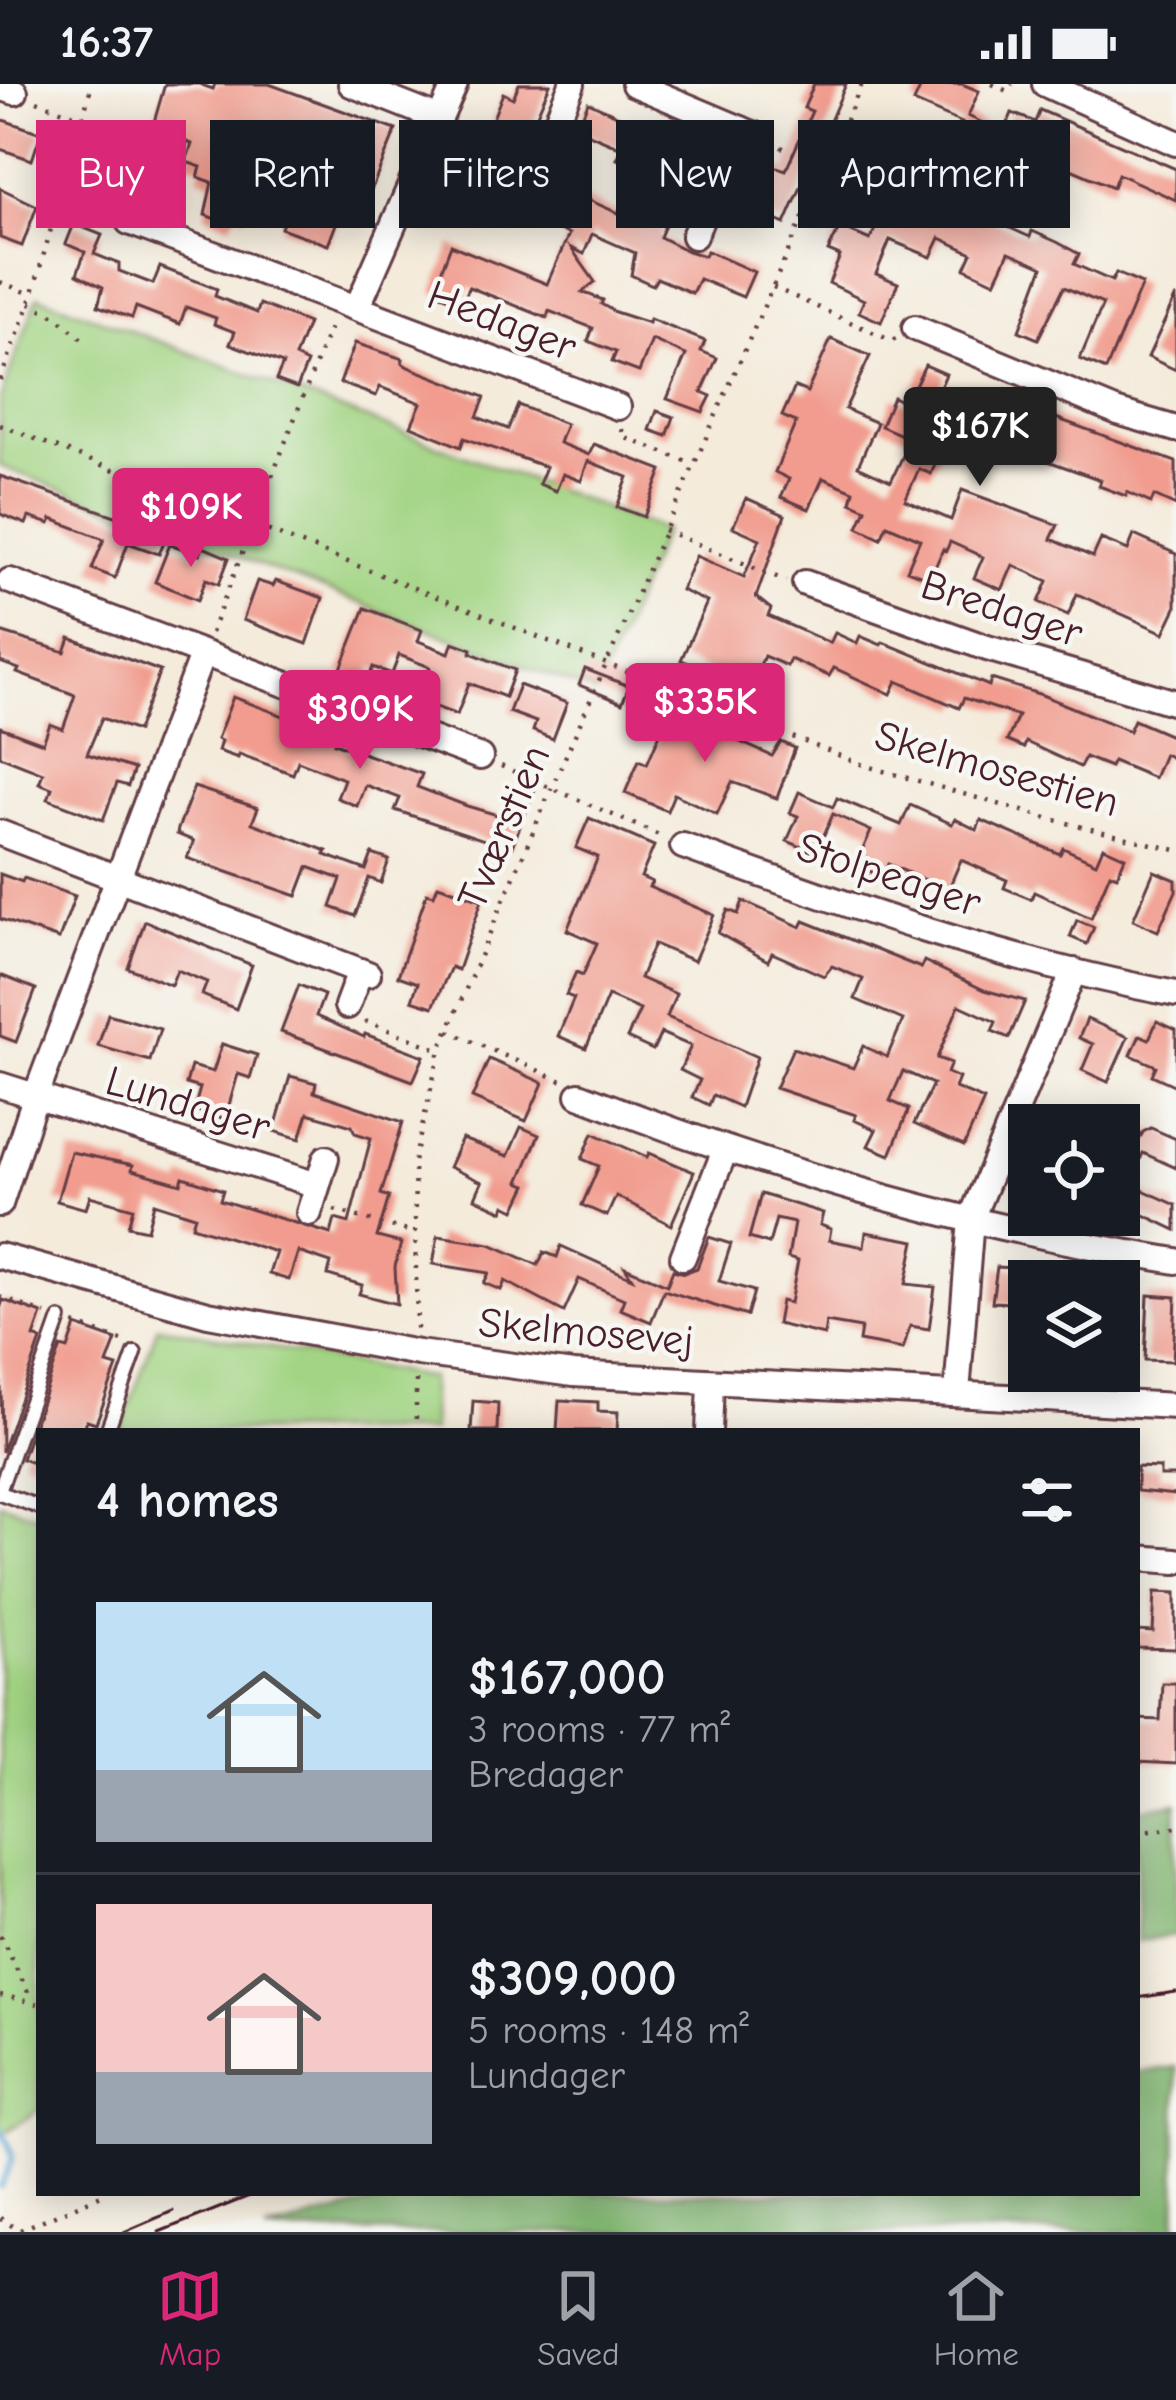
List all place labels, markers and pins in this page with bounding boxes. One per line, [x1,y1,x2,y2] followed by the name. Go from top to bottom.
[896,387,1064,489] pin: $167K
[107,468,275,570] pin: $109K
[621,663,789,765] pin: $335K
[276,670,444,772] pin: $309K

